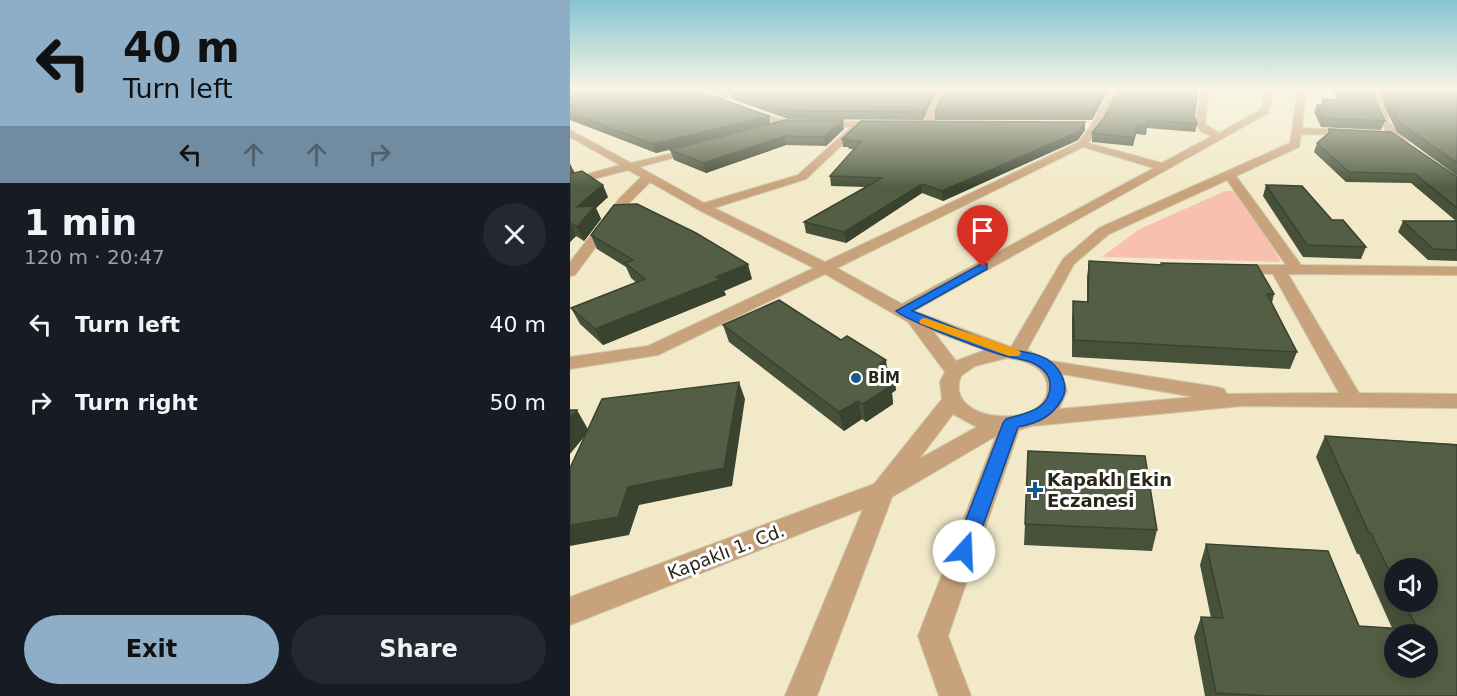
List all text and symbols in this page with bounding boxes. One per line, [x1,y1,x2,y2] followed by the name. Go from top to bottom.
[123,23,240,72] text: 40 m
[24,24,102,102] icon: left
[123,73,233,104] text: Turn left
[174,138,207,171] icon: left
[237,138,270,171] icon: ahead
[300,138,333,171] icon: ahead
[363,138,396,171] icon: right
[24,202,137,243] text: 1 min
[483,203,546,266] button: close
[957,205,1008,267] pin
[966,214,999,247] icon: arrive
[24,245,165,269] text: 120 m · 20:47
[24,308,57,341] icon: left
[75,312,180,337] text: Turn left
[490,312,546,337] text: 40 m
[868,368,900,387] place label: BİM
[849,371,863,385] marker: BİM
[24,386,57,419] icon: right
[75,390,198,415] text: Turn right
[490,390,546,415] text: 50 m
[1047,469,1172,511] place label: Kapaklı Ekin Eczanesi
[1028,483,1042,497] marker: Kapaklı Ekin Eczanesi
[932,519,996,583] position arrow
[664,520,787,584] street label: Kapaklı 1. Cd.
[1384,558,1438,678] map controls
[1384,558,1438,612] button: sound
[24,615,279,684] button: Exit
[291,615,546,684] button: Share
[1384,624,1438,678] button: layers

